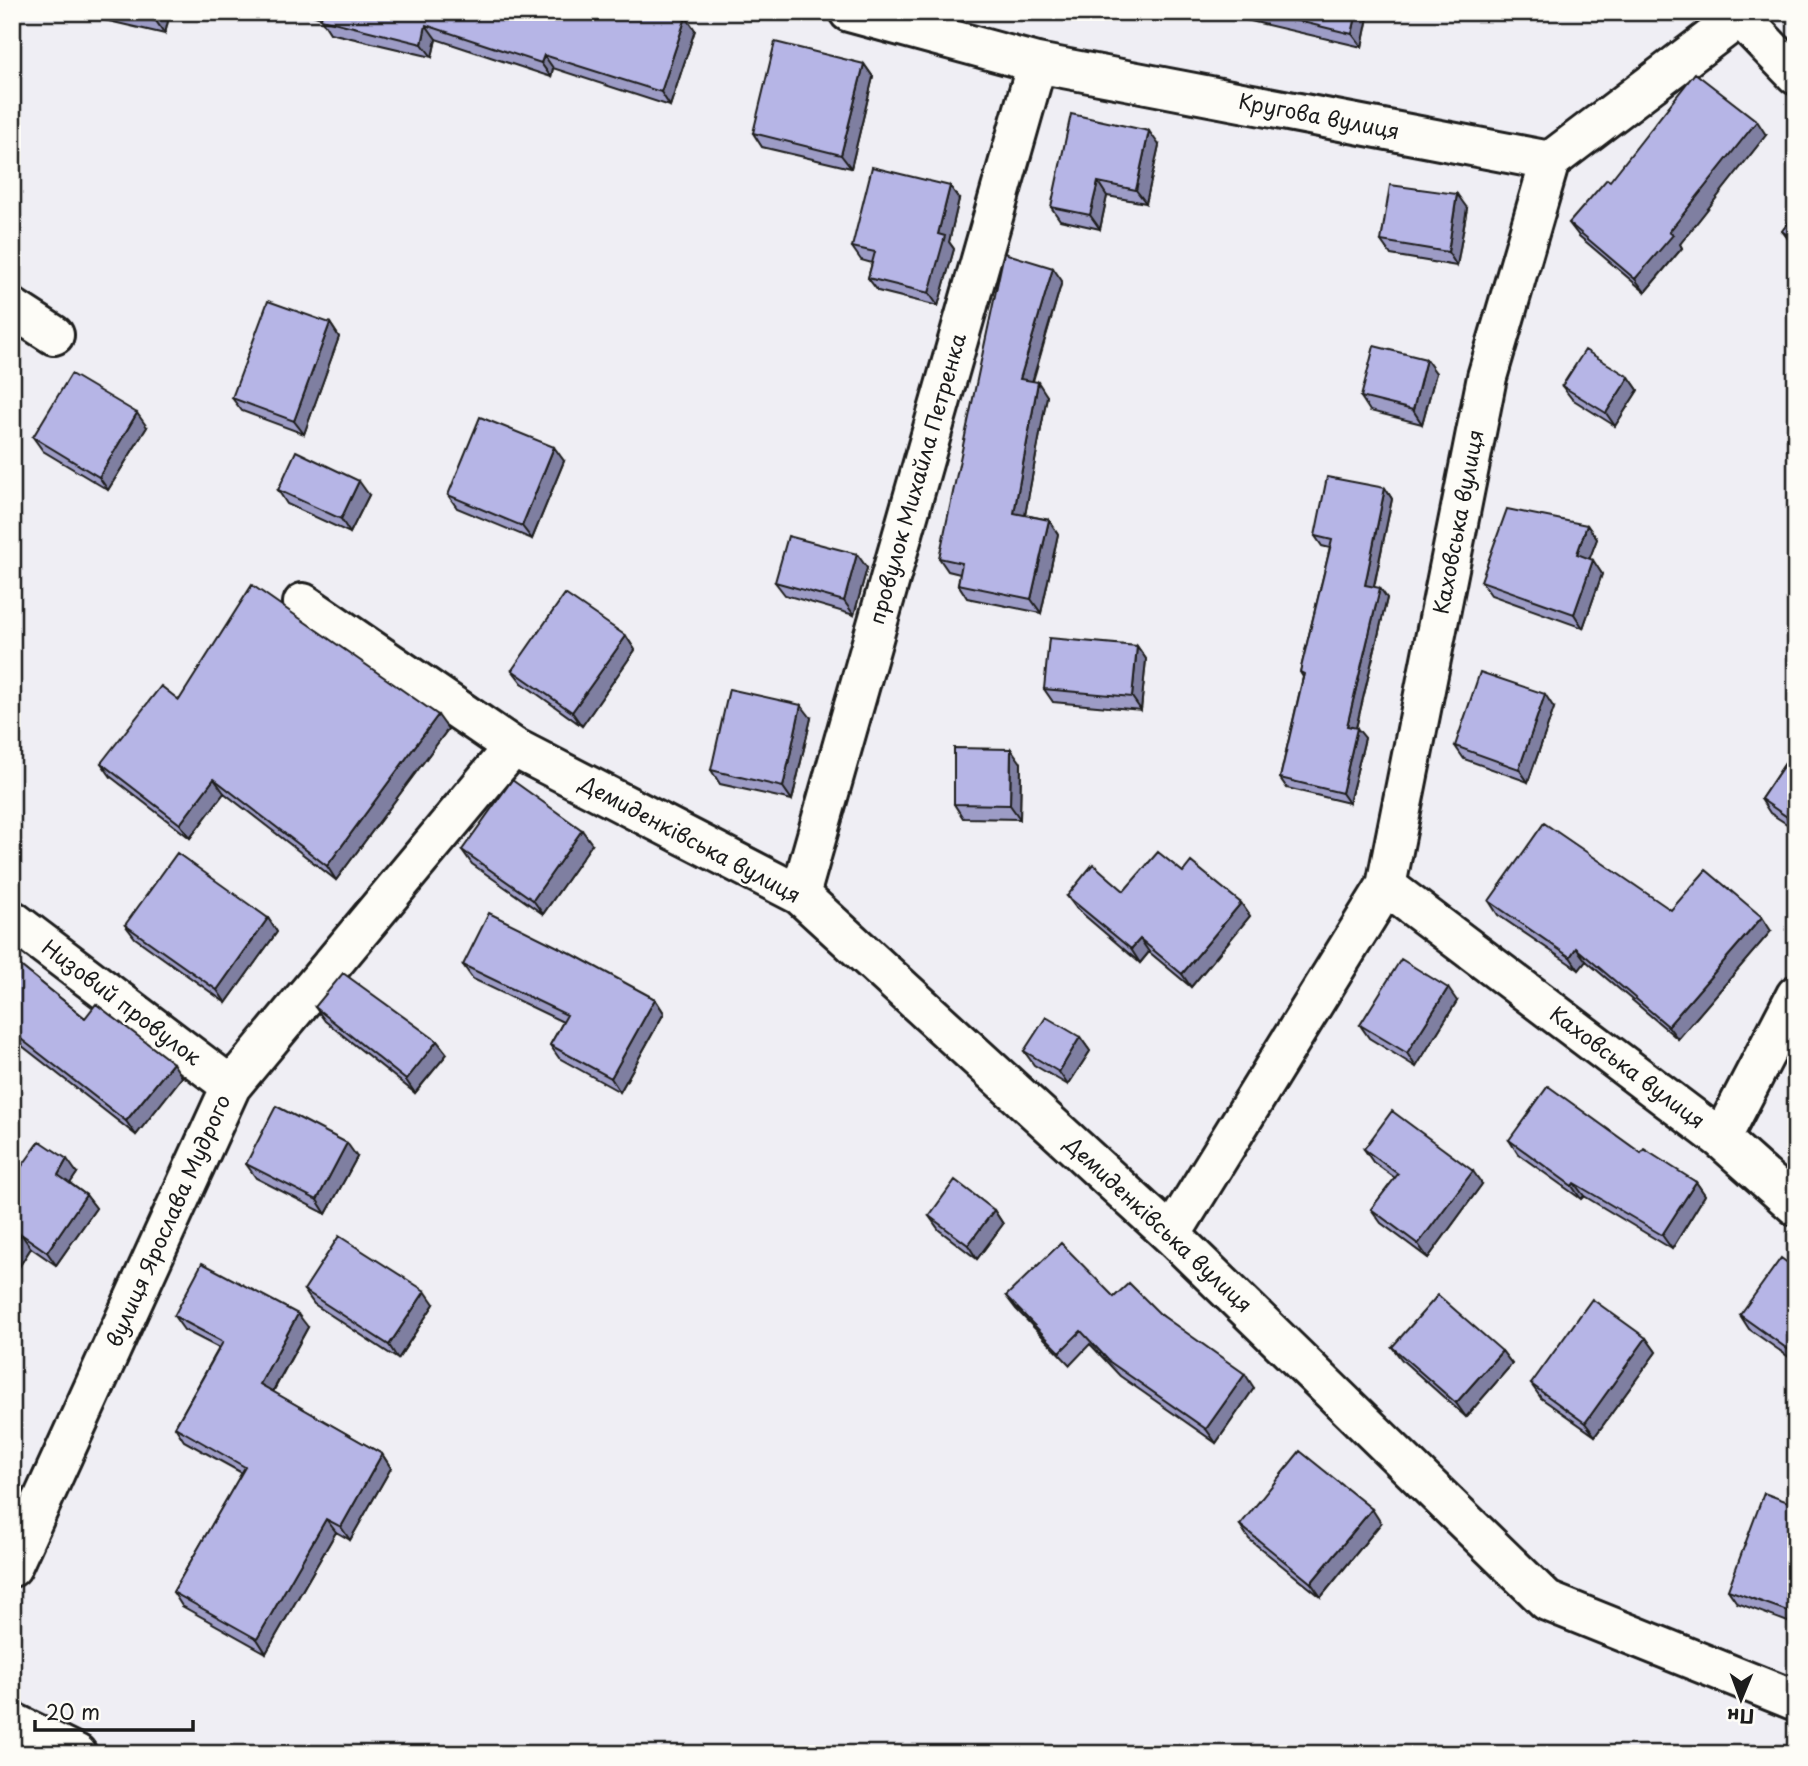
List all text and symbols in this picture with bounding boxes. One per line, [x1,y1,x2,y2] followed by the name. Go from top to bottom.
[1236,84,1403,146] street label: Кругова вулиця
[859,329,973,628] street label: провулок Михайла Петренка
[1423,427,1491,617] street label: Каховська вулиця
[574,766,807,910] street label: Демиденківська вулиця
[36,931,209,1072] street label: Низовий провулок
[1544,997,1713,1136] street label: Каховська вулиця
[97,1089,237,1352] street label: вулиця Ярослава Мудрого
[1058,1127,1260,1319] street label: Демиденківська вулиця
[1706,1664,1776,1734] north arrow
[35,1689,192,1733] scale bar
[46,1695,100,1727] text: 20 m
[1727,1703,1755,1731] text: Пн

